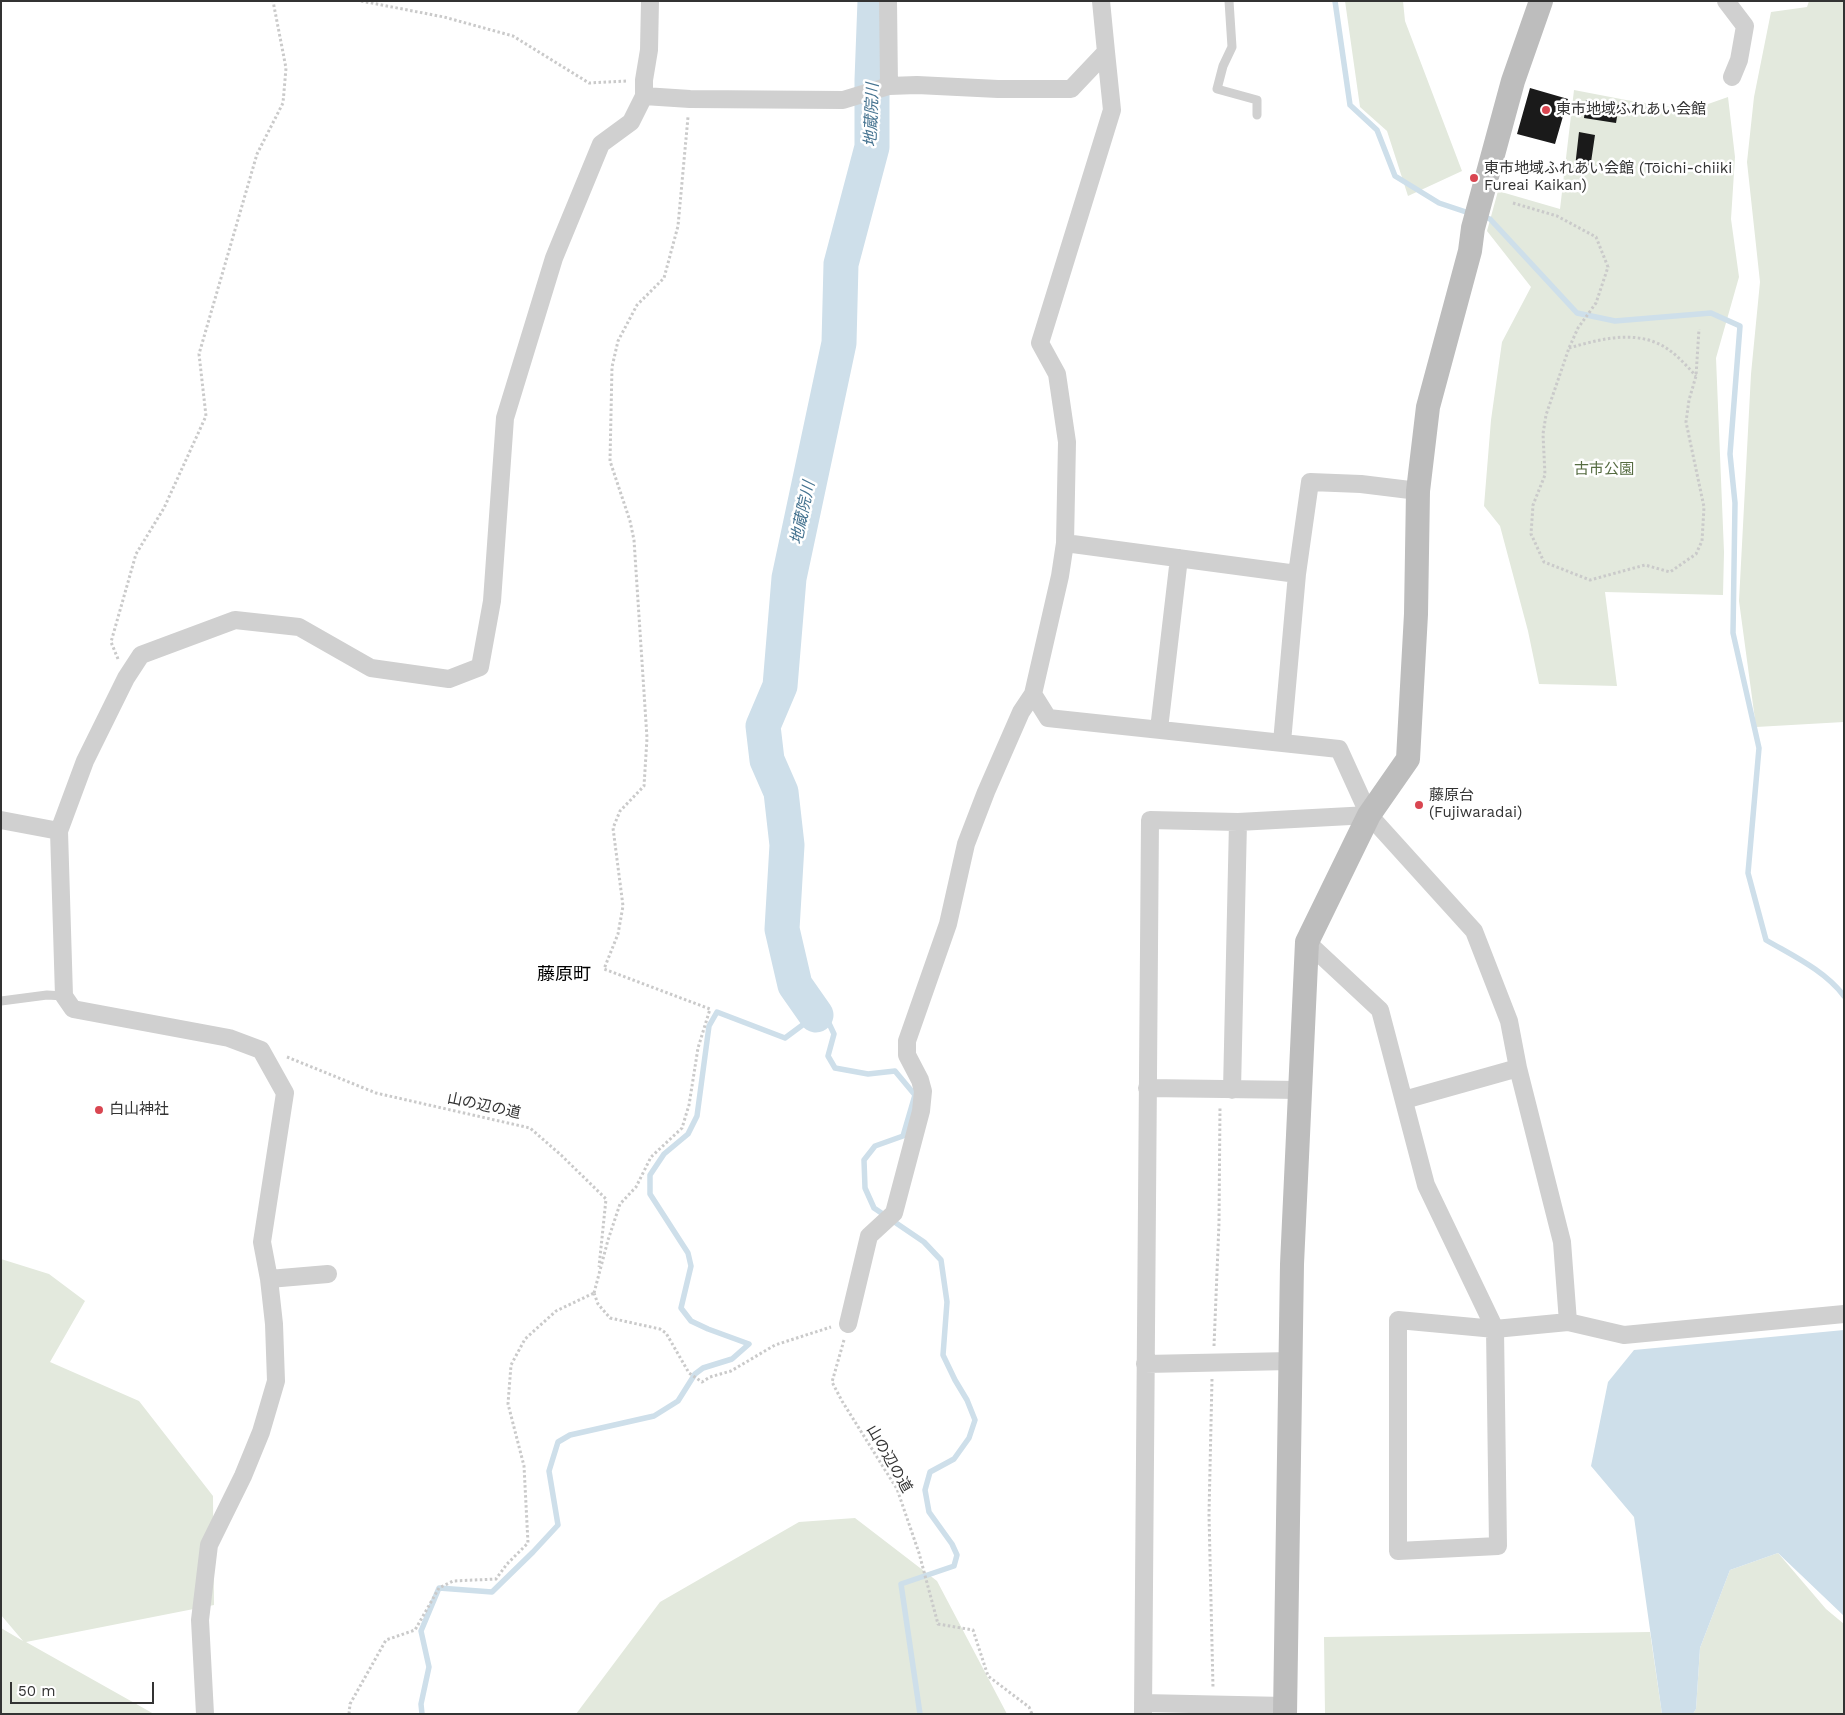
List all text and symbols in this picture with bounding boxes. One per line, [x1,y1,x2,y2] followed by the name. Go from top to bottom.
[861,83,883,147] water label: 地蔵院川
[1556,101,1706,119] place label: 東市地域ふれあい会館
[1540,104,1552,116] marker: 東市地域ふれあい会館
[1484,160,1732,195] place label: 東市地域ふれあい会館 (Tōichi-chiiki Fureai Kaikan)
[1468,172,1480,184] marker: 東市地域ふれあい会館 (Tōichi-chiiki Fureai Kaikan)
[1574,461,1634,479] park label: 古市公園
[787,480,819,546] water label: 地蔵院川
[1429,787,1522,822] place label: 藤原台 (Fujiwaradai)
[1413,799,1425,811] marker: 藤原台 (Fujiwaradai)
[537,964,591,986] district label: 藤原町
[445,1089,523,1123] street label: 山の辺の道
[109,1101,169,1119] place label: 白山神社
[93,1104,105,1116] marker: 白山神社
[862,1422,916,1496] street label: 山の辺の道
[12,1672,156,1704] scale bar
[18,1682,55,1700] text: 50 m

